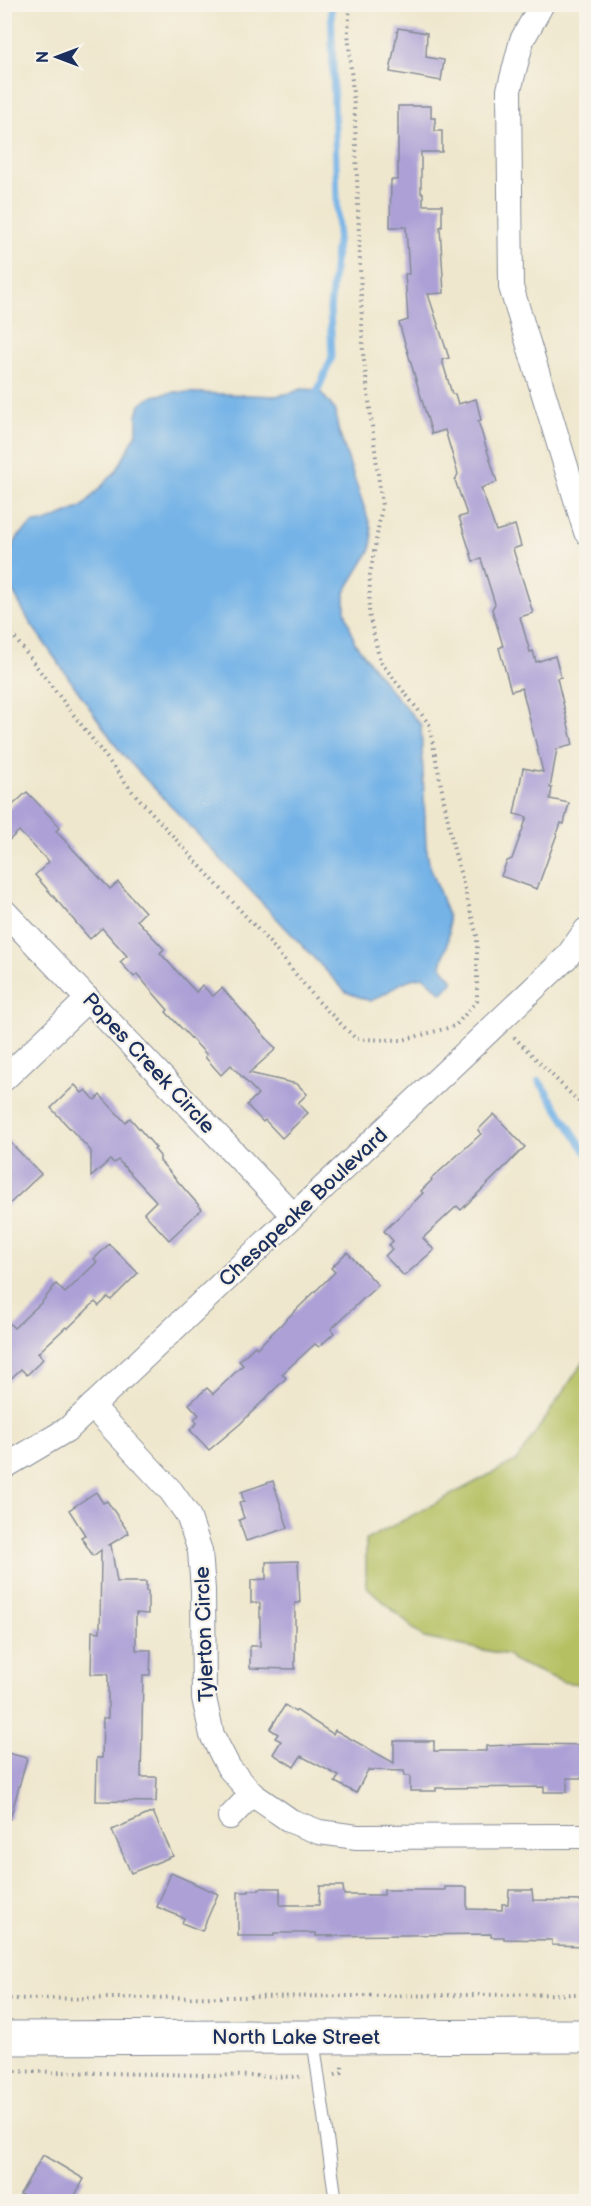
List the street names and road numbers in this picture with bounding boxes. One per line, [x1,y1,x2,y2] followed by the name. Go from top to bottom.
[77,988,220,1139] street label: Popes Creek Circle
[214,1123,393,1292] street label: Chesapeake Boulevard
[190,1566,219,1702] street label: Tylerton Circle
[212,2025,380,2050] street label: North Lake Street

